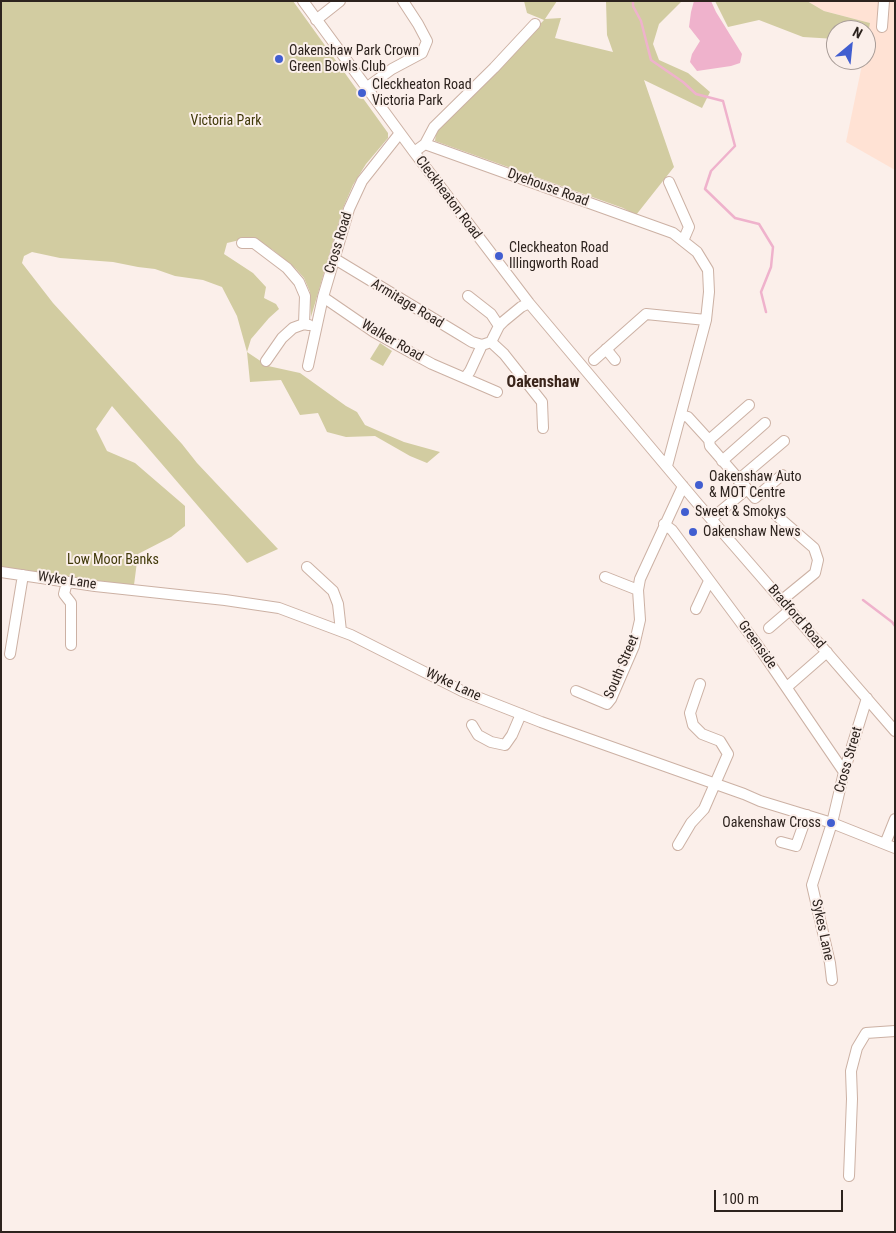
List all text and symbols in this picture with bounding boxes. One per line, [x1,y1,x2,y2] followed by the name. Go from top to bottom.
[826,20,876,70] north arrow
[850,24,865,42] text: N
[289,43,419,75] place label: Oakenshaw Park Crown Green Bowls Club
[273,53,285,65] marker: Oakenshaw Park Crown Green Bowls Club
[372,77,472,110] place label: Cleckheaton Road Victoria Park
[356,87,368,99] marker: Cleckheaton Road Victoria Park
[191,113,261,129] park label: Victoria Park
[411,153,485,243] street label: Cleckheaton Road
[505,166,591,210] street label: Dyehouse Road
[322,210,356,276] street label: Cross Road
[509,240,609,272] place label: Cleckheaton Road Illingworth Road
[493,250,505,262] marker: Cleckheaton Road Illingworth Road
[368,276,446,332] street label: Armitage Road
[358,317,426,365] street label: Walker Road
[506,373,580,393] district label: Oakenshaw
[709,469,802,502] place label: Oakenshaw Auto & MOT Centre
[693,479,705,491] marker: Oakenshaw Auto & MOT Centre
[695,504,786,520] place label: Sweet & Smokys
[679,506,691,518] marker: Sweet & Smokys
[703,524,801,540] place label: Oakenshaw News
[687,526,699,538] marker: Oakenshaw News
[67,552,159,568] park label: Low Moor Banks
[37,569,97,593] street label: Wyke Lane
[764,582,828,652] street label: Bradford Road
[734,618,780,672] street label: Greenside
[601,632,643,702] street label: South Street
[423,665,483,705] street label: Wyke Lane
[832,725,866,795] street label: Cross Street
[722,815,821,831] place label: Oakenshaw Cross
[825,817,837,829] marker: Oakenshaw Cross
[807,898,837,962] street label: Sykes Lane
[716,1180,845,1212] scale bar
[722,1190,759,1208] text: 100 m

